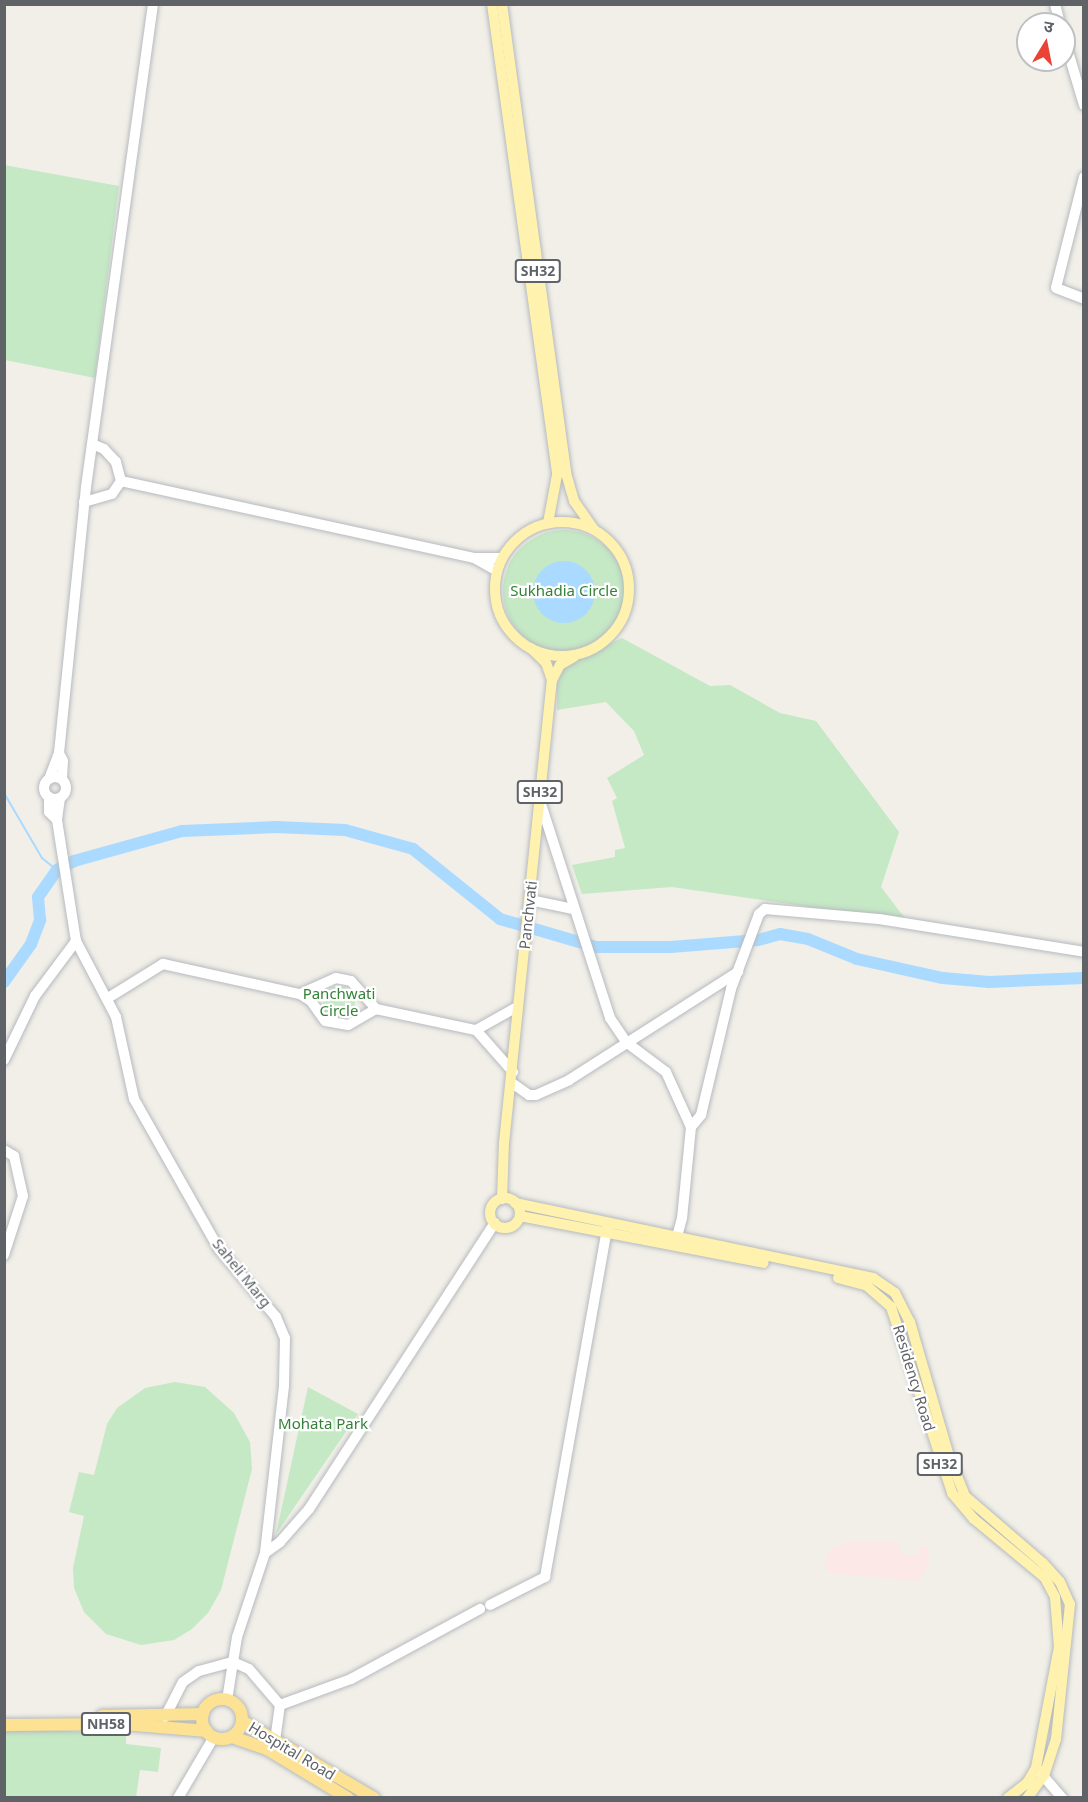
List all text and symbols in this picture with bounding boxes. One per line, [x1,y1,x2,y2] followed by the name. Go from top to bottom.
[1016,12,1076,72] north arrow
[1042,15,1055,38] text: उ
[514,260,562,282] road number: SH32
[510,582,618,600] park label: Sukhadia Circle
[516,781,564,803] road number: SH32
[515,880,541,950] street label: Panchvati
[303,984,375,1019] park label: Panchwati Circle
[209,1235,275,1311] street label: Saheli Marg
[889,1322,939,1434] street label: Residency Road
[278,1415,368,1433] park label: Mohata Park
[916,1453,964,1475] road number: SH32
[80,1713,132,1735] road number: NH58
[245,1718,339,1784] street label: Hospital Road

